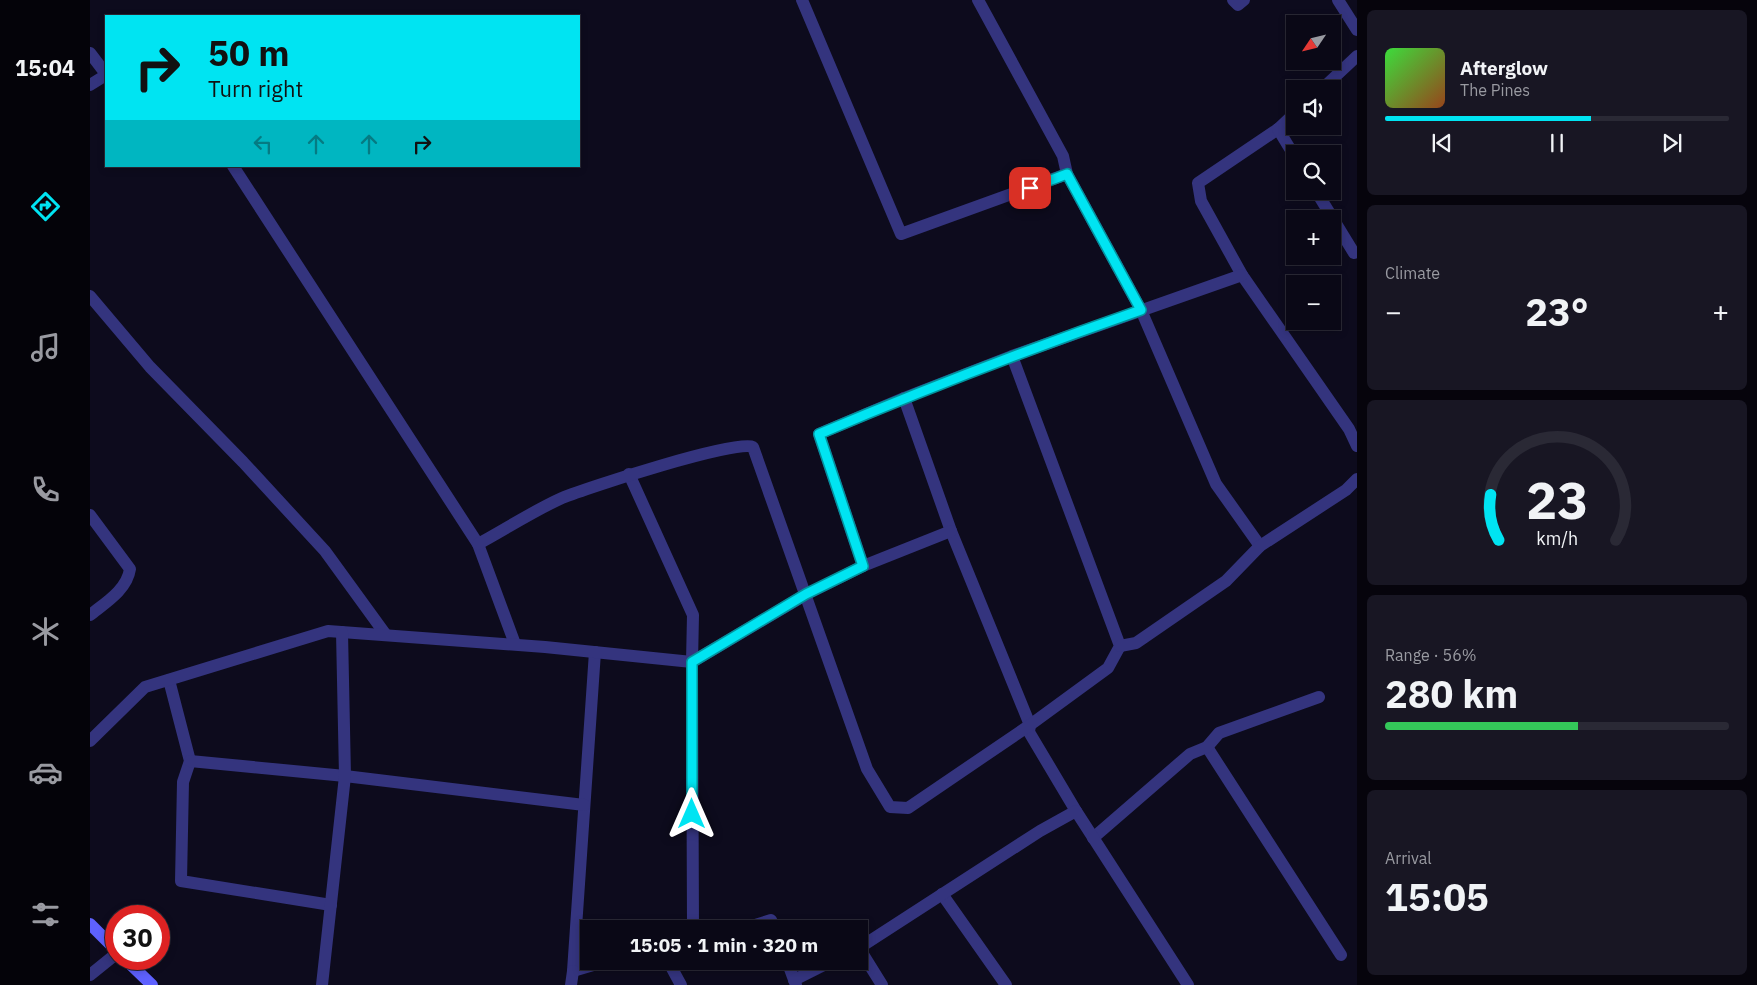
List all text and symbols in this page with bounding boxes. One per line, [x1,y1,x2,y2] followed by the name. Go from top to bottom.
[1286,15,1341,70] north arrow
[1286,15,1341,330] map controls
[208,30,290,76] text: 50 m
[125,35,190,100] icon: right
[15,53,75,82] text: 15:04
[1460,56,1548,80] text: Afterglow
[208,74,303,103] text: Turn right
[1286,80,1341,135] button: sound
[1460,80,1530,100] text: The Pines
[1428,129,1456,157] icon: previous
[1543,129,1571,157] icon: pause
[1658,129,1686,157] icon: next
[249,130,277,158] icon: left
[302,130,330,158] icon: ahead
[355,130,383,158] icon: ahead
[408,130,436,158] icon: right
[1286,145,1341,200] button: search
[1009,167,1051,209] pin
[1016,174,1044,202] icon: arrive
[28,189,63,224] icon: directions
[1286,210,1341,265] button: +
[1385,263,1440,283] text: Climate
[1286,275,1341,330] button: −
[1525,287,1589,336] text: 23°
[1385,293,1402,330] text: −
[1712,293,1729,330] text: +
[28,330,63,365] icon: music
[1526,466,1588,533] text: 23
[28,472,63,507] icon: phone
[1536,527,1578,550] text: km/h
[28,614,63,649] icon: climate
[1385,645,1477,665] text: Range · 56%
[1385,669,1518,718] text: 280 km
[28,755,63,790] icon: car
[665,787,717,839] position arrow
[1385,848,1432,868] text: Arrival
[1385,872,1489,921] text: 15:05
[28,897,63,932] icon: filters
[105,905,170,970] speed limit sign: 30
[630,933,818,957] text: 15:05 · 1 min · 320 m

